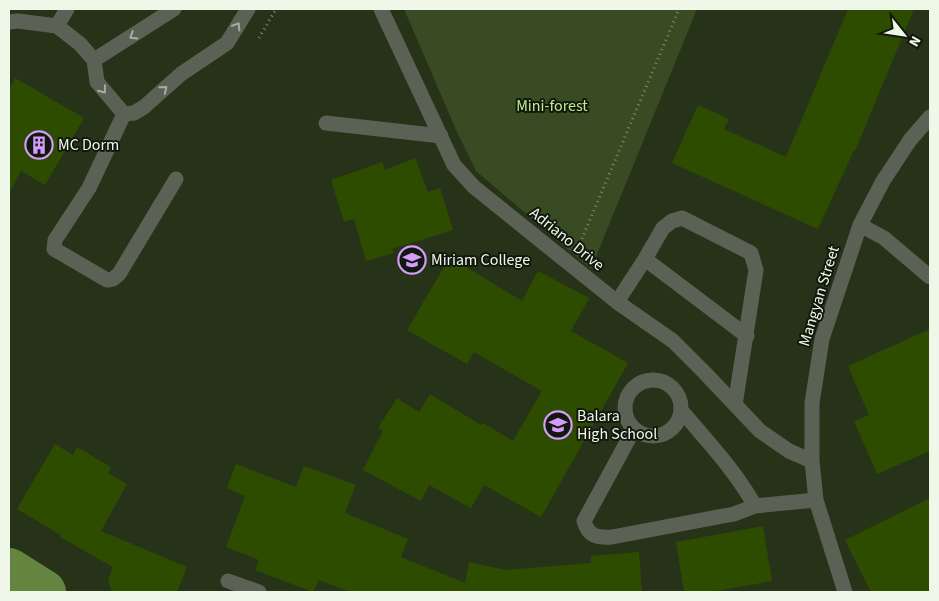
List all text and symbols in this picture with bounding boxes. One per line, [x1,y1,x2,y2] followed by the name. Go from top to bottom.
[879,10,929,60] north arrow
[231,22,241,31] one-way arrow
[129,29,138,39] one-way arrow
[903,32,925,50] text: N
[97,84,105,93] one-way arrow
[158,86,167,94] one-way arrow
[516,95,588,117] park label: Mini-forest
[24,130,54,160] building icon: MC Dorm
[58,134,119,156] place label: MC Dorm
[525,202,609,276] street label: Adriano Drive
[793,242,845,349] street label: Mangyan Street
[397,245,427,275] school or university icon: Miriam College
[431,249,530,271] place label: Miriam College
[577,405,657,445] place label: Balara High School
[543,410,573,440] school or university icon: Balara High School

